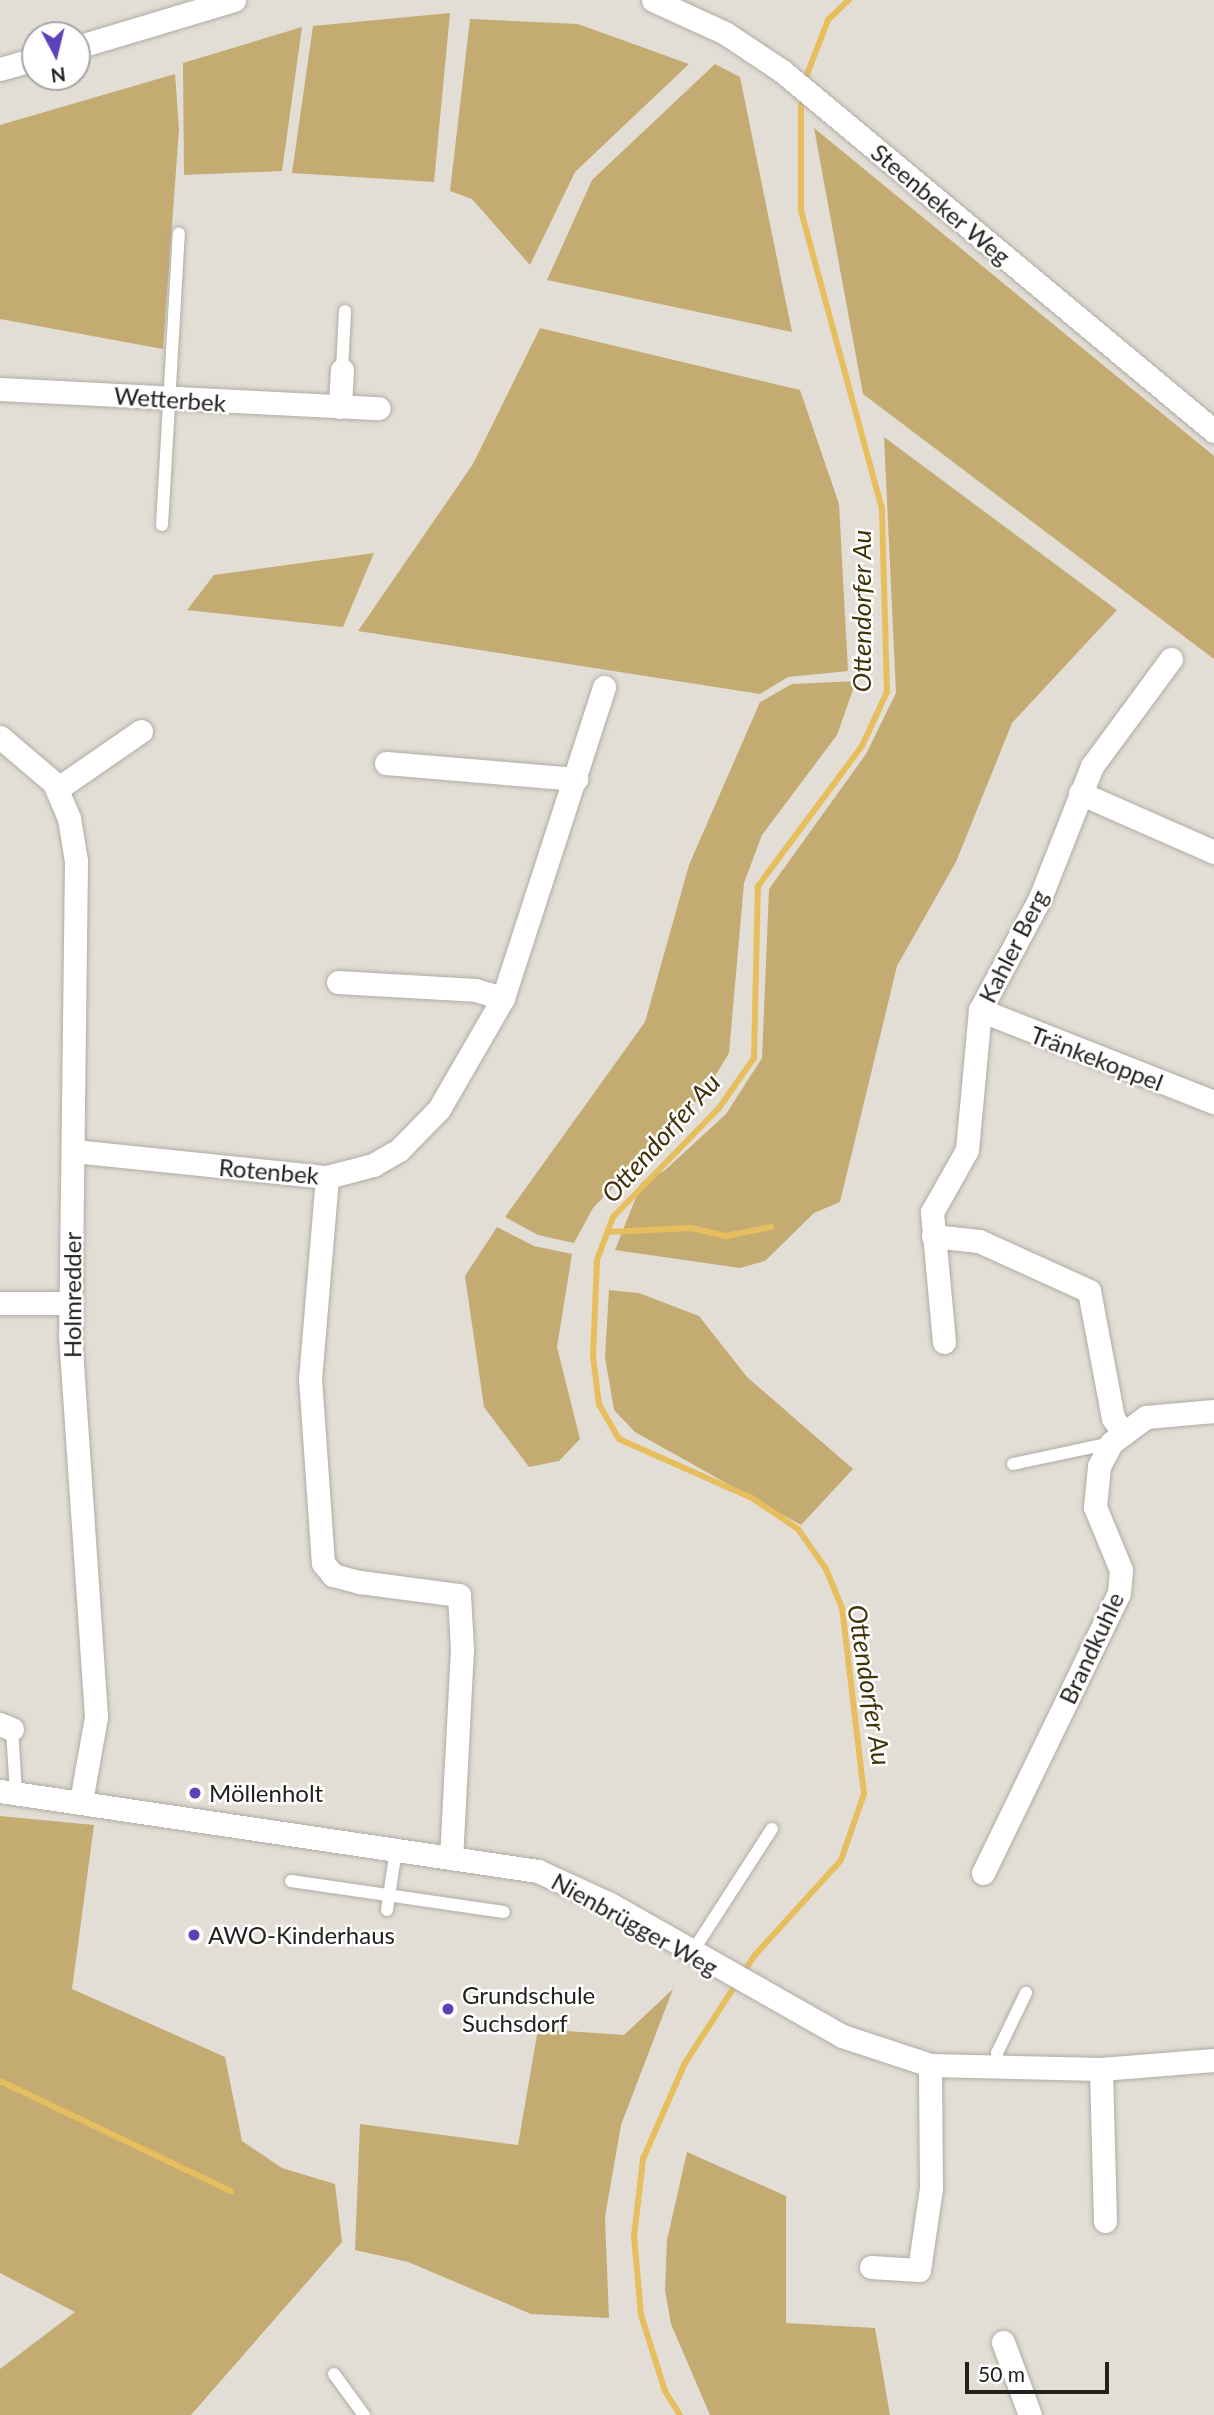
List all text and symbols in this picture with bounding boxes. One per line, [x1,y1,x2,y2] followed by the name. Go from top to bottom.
[21,21,91,91] north arrow
[50,63,67,88] text: N
[865,137,1017,271] street label: Steenbeker Weg
[113,381,227,417] street label: Wetterbek
[846,529,878,693] water label: Ottendorfer Au
[972,885,1054,1007] street label: Kahler Berg
[1027,1019,1167,1097] street label: Tränkekoppel
[595,1067,727,1209] water label: Ottendorfer Au
[218,1152,320,1190] street label: Rotenbek
[58,1232,86,1358] street label: Holmredder
[1053,1588,1129,1708] street label: Brandkuhle
[841,1602,897,1768] water label: Ottendorfer Au
[209,1779,323,1807] place label: Möllenholt
[187,1785,203,1801] marker: Möllenholt
[546,1866,724,1982] street label: Nienbrügger Weg
[208,1921,395,1949] place label: AWO-Kinderhaus
[186,1927,202,1943] marker: AWO-Kinderhaus
[462,1981,595,2037] place label: Grundschule Suchsdorf
[440,2001,456,2017] marker: Grundschule Suchsdorf
[969,2348,1112,2392] scale bar
[978,2361,1025,2386] text: 50 m

